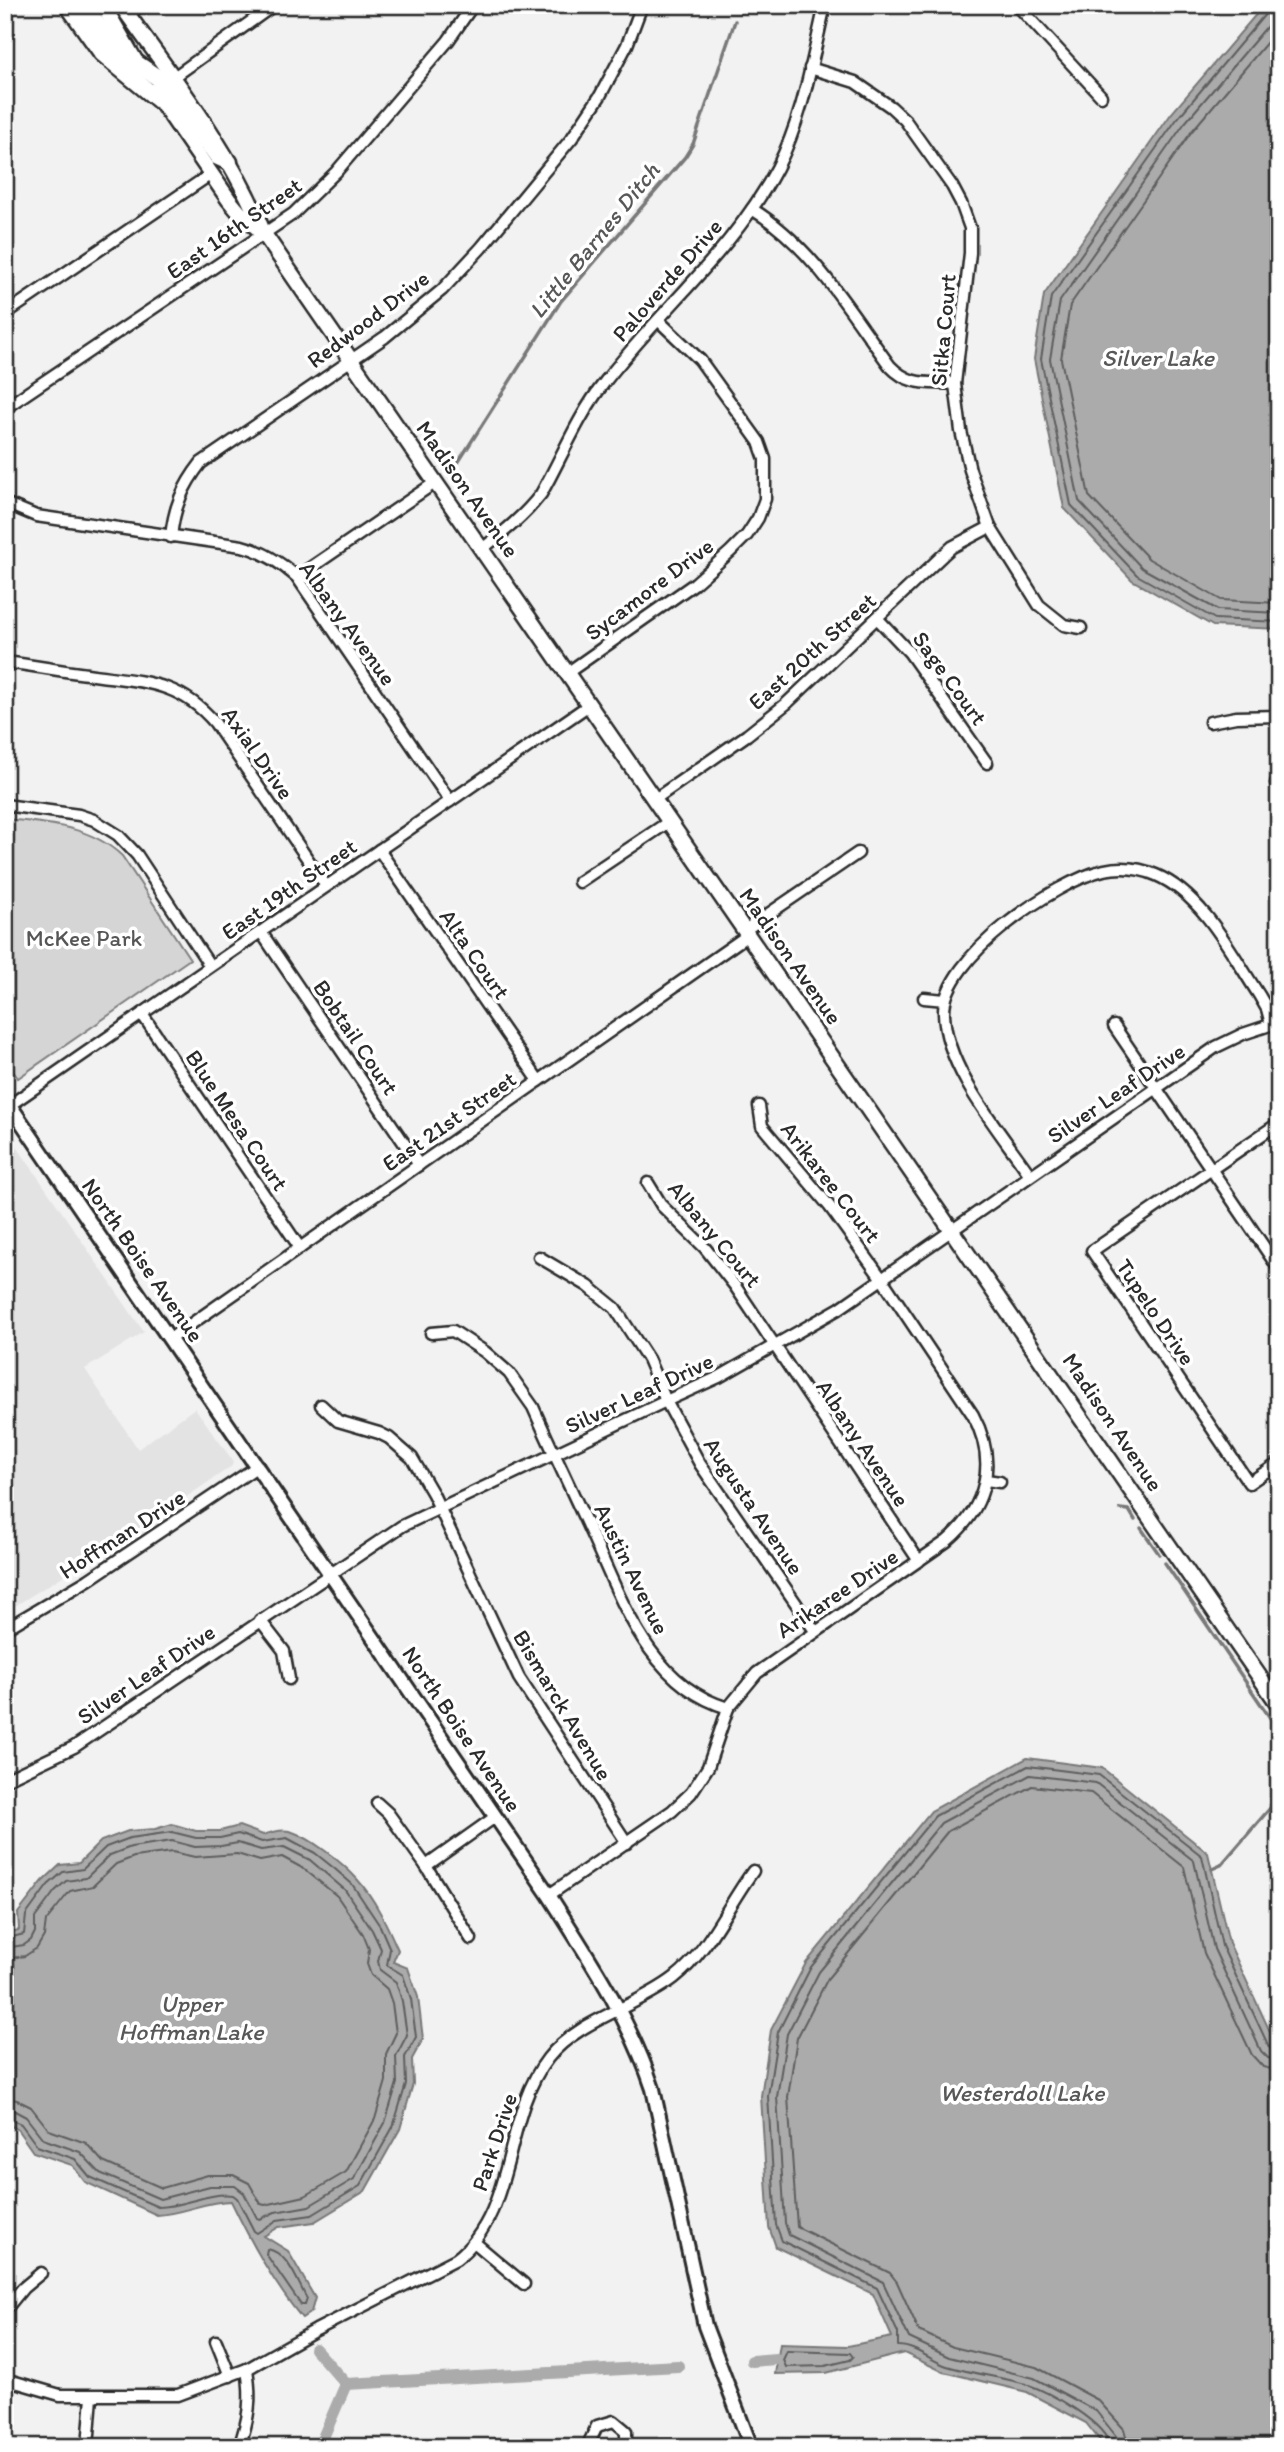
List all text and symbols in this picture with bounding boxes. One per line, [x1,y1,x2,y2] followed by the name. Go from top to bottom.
[522,155,666,324] water label: Little Barnes Ditch
[161,171,307,285] street label: East 16th Street
[606,213,728,347] street label: Paloverde Drive
[301,264,435,374] street label: Redwood Drive
[924,273,962,387] street label: Sitka Court
[1102,343,1216,372] water label: Silver Lake
[410,415,526,563] street label: Madison Avenue
[579,532,719,646] street label: Sycamore Drive
[293,555,403,691] street label: Albany Avenue
[742,586,882,716] street label: East 20th Street
[907,626,994,731] street label: Sage Court
[216,701,300,805] street label: Axial Drive
[216,832,362,946] street label: East 19th Street
[733,882,849,1030] street label: Madison Avenue
[434,903,516,1005] street label: Alta Court
[26,924,143,952] park label: McKee Park
[307,974,405,1100] street label: Bobtail Court
[1042,1037,1190,1149] street label: Silver Leaf Drive
[179,1044,295,1196] street label: Blue Mesa Court
[377,1065,521,1177] street label: East 21st Street
[775,1116,887,1249] street label: Arikaree Court
[76,1173,210,1347] street label: North Boise Avenue
[662,1175,768,1293] street label: Albany Court
[1110,1253,1202,1371] street label: Tupelo Drive
[560,1346,718,1440] street label: Silver Leaf Drive
[1056,1348,1170,1496] street label: Madison Avenue
[810,1374,916,1512] street label: Albany Avenue
[698,1432,810,1580] street label: Augusta Avenue
[54,1483,190,1585] street label: Hoffman Drive
[588,1499,676,1639] street label: Austin Avenue
[771,1542,903,1644] street label: Arikaree Drive
[72,1618,220,1730] street label: Silver Leaf Drive
[507,1625,619,1785] street label: Bismarck Avenue
[396,1641,528,1817] street label: North Boise Avenue
[119,1989,265,2046] water label: Upper Hoffman Lake
[940,2078,1106,2107] water label: Westerdoll Lake
[465,2089,523,2195] street label: Park Drive

